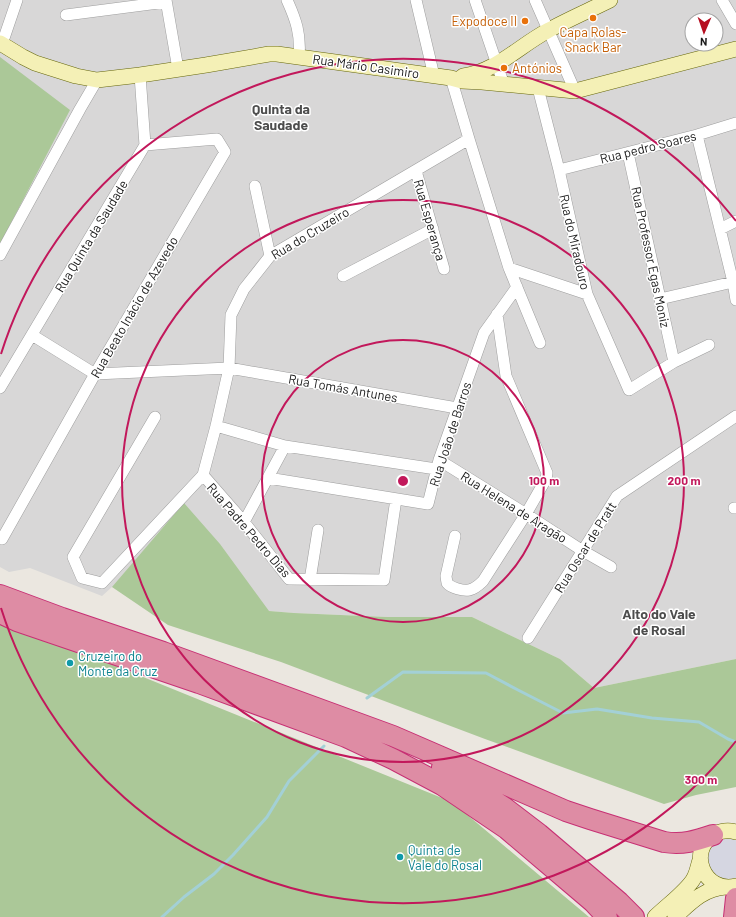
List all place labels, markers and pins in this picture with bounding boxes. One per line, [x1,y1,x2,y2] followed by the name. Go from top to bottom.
[452,13,517,29] place label: Expodoce II
[588,13,598,23] marker: Capa Rolas- Snack Bar
[520,16,530,26] marker: Expodoce II
[560,24,626,55] place label: Capa Rolas- Snack Bar
[512,60,562,76] place label: Antónios
[499,63,509,73] marker: Antónios
[396,474,410,488] centre of rings
[78,648,157,679] place label: Cruzeiro do Monte da Cruz
[65,658,75,668] marker: Cruzeiro do Monte da Cruz
[408,842,482,873] place label: Quinta de Vale do Rosal
[395,852,405,862] marker: Quinta de Vale do Rosal

